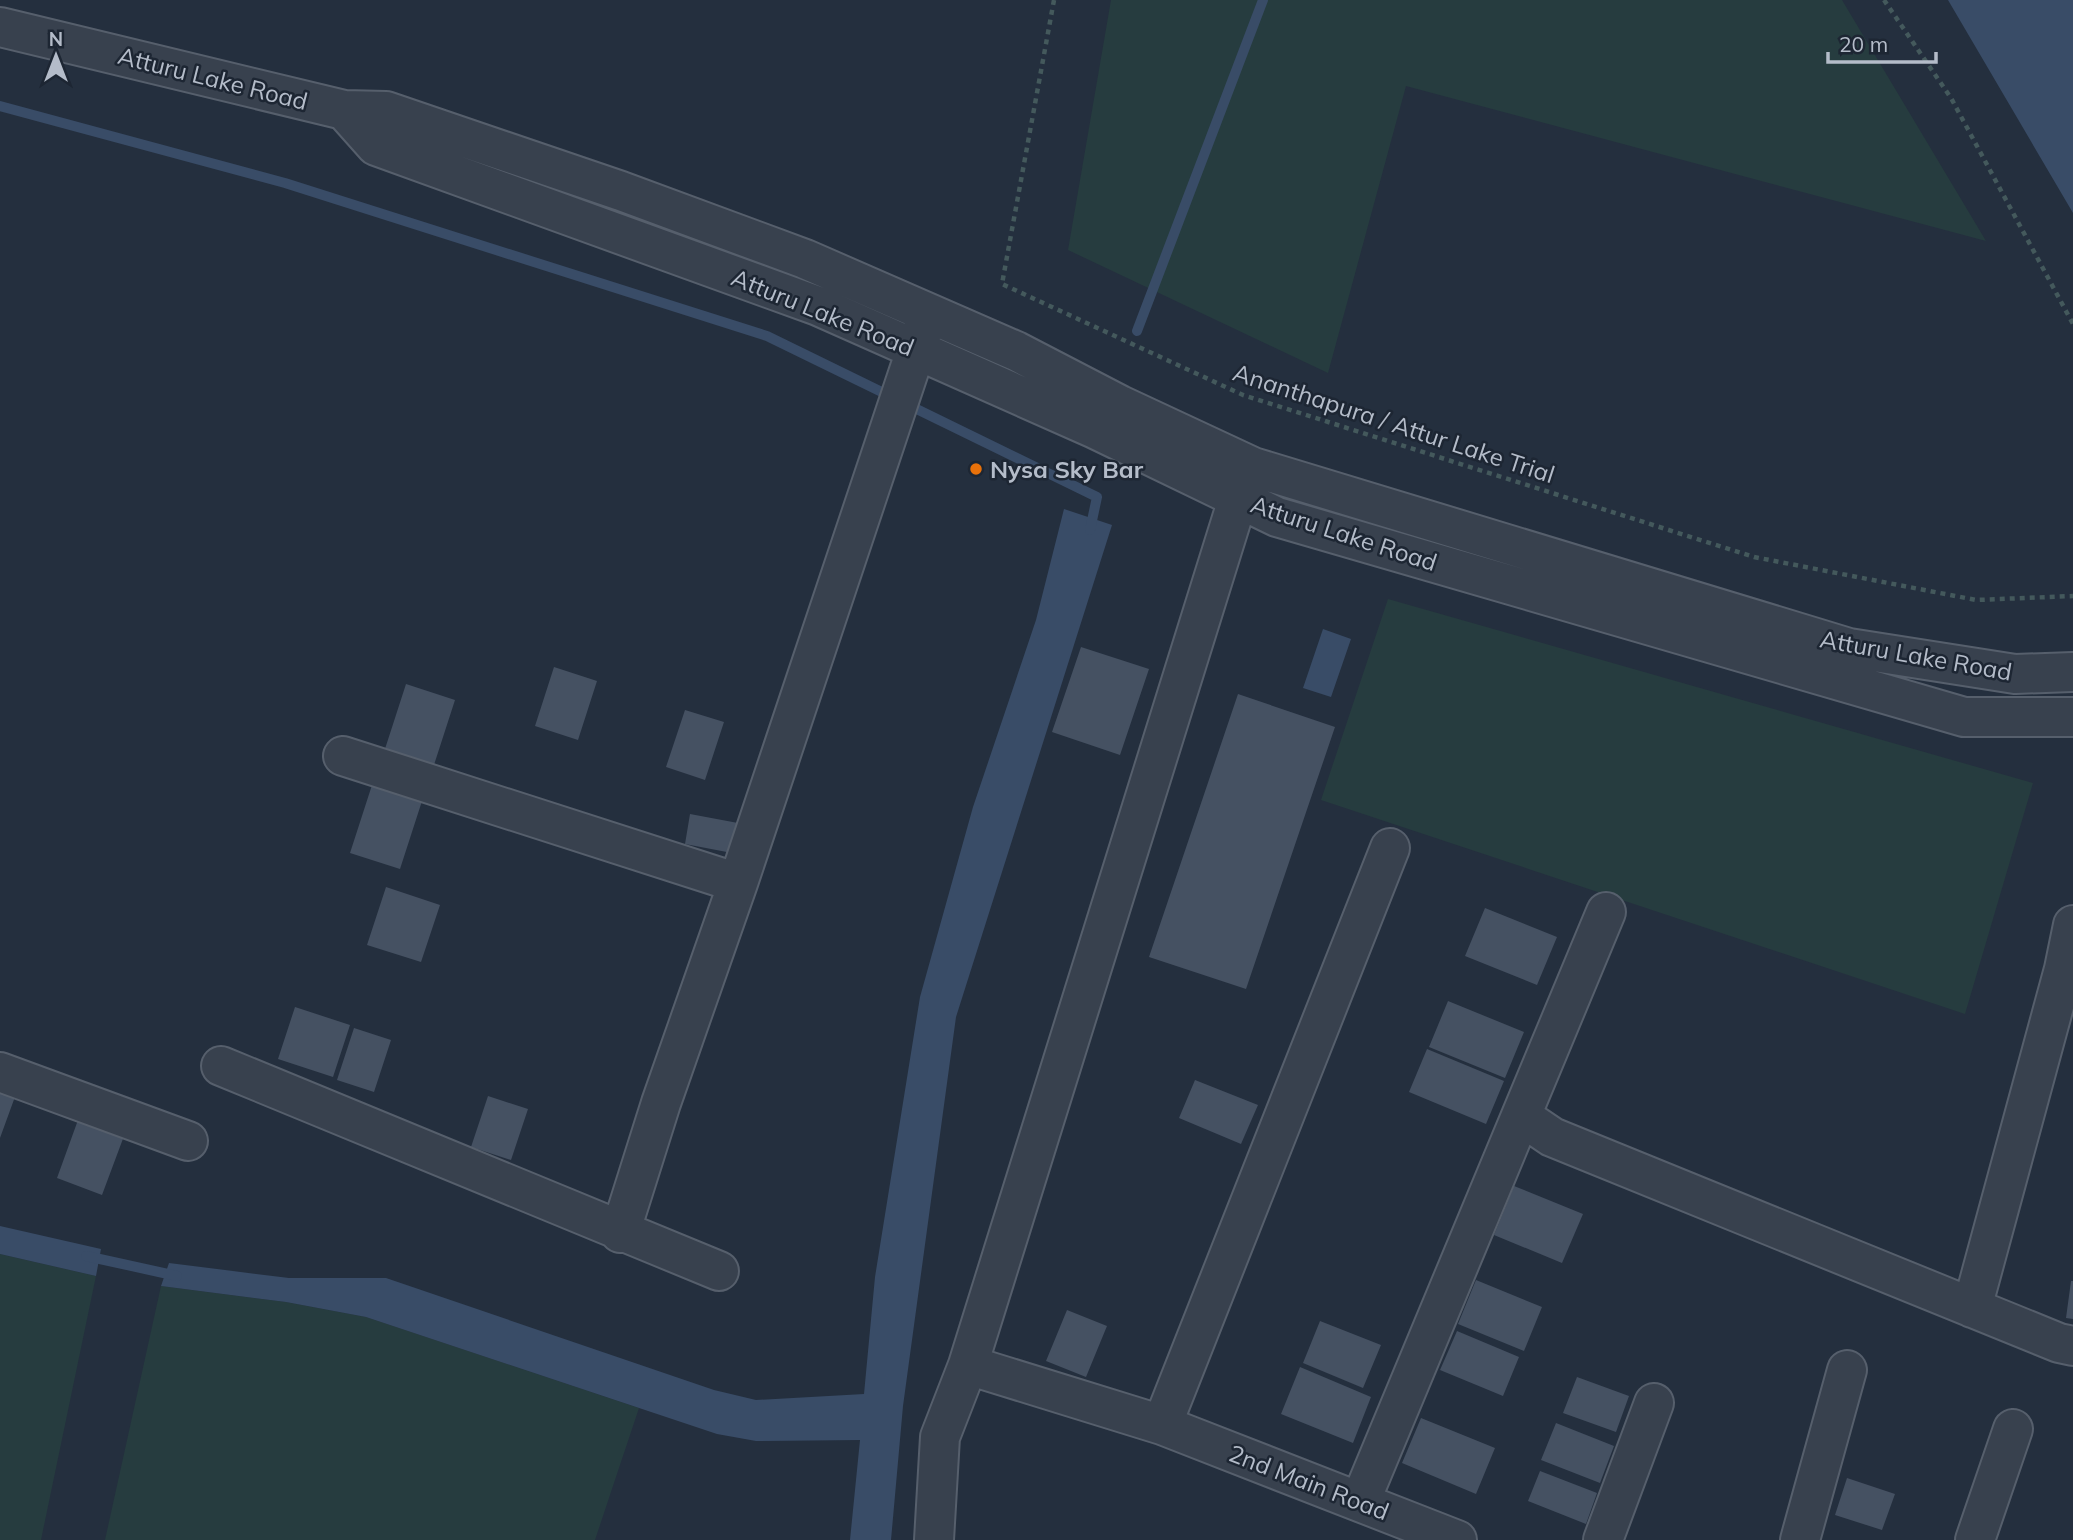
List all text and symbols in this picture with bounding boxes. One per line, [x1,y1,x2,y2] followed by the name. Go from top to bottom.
[21,21,91,91] north arrow
[1828,21,1937,65] scale bar
[49,27,63,51] text: N
[1839,31,1888,57] text: 20 m
[115,40,311,116] street label: Atturu Lake Road
[727,262,919,362] street label: Atturu Lake Road
[1229,357,1559,489] street label: Ananthapura / Attur Lake Trial
[990,454,1144,484] place label: Nysa Sky Bar
[968,461,984,477] marker: Nysa Sky Bar
[1247,489,1441,577] street label: Atturu Lake Road
[1818,623,2014,687] street label: Atturu Lake Road
[1225,1438,1393,1526] street label: 2nd Main Road

